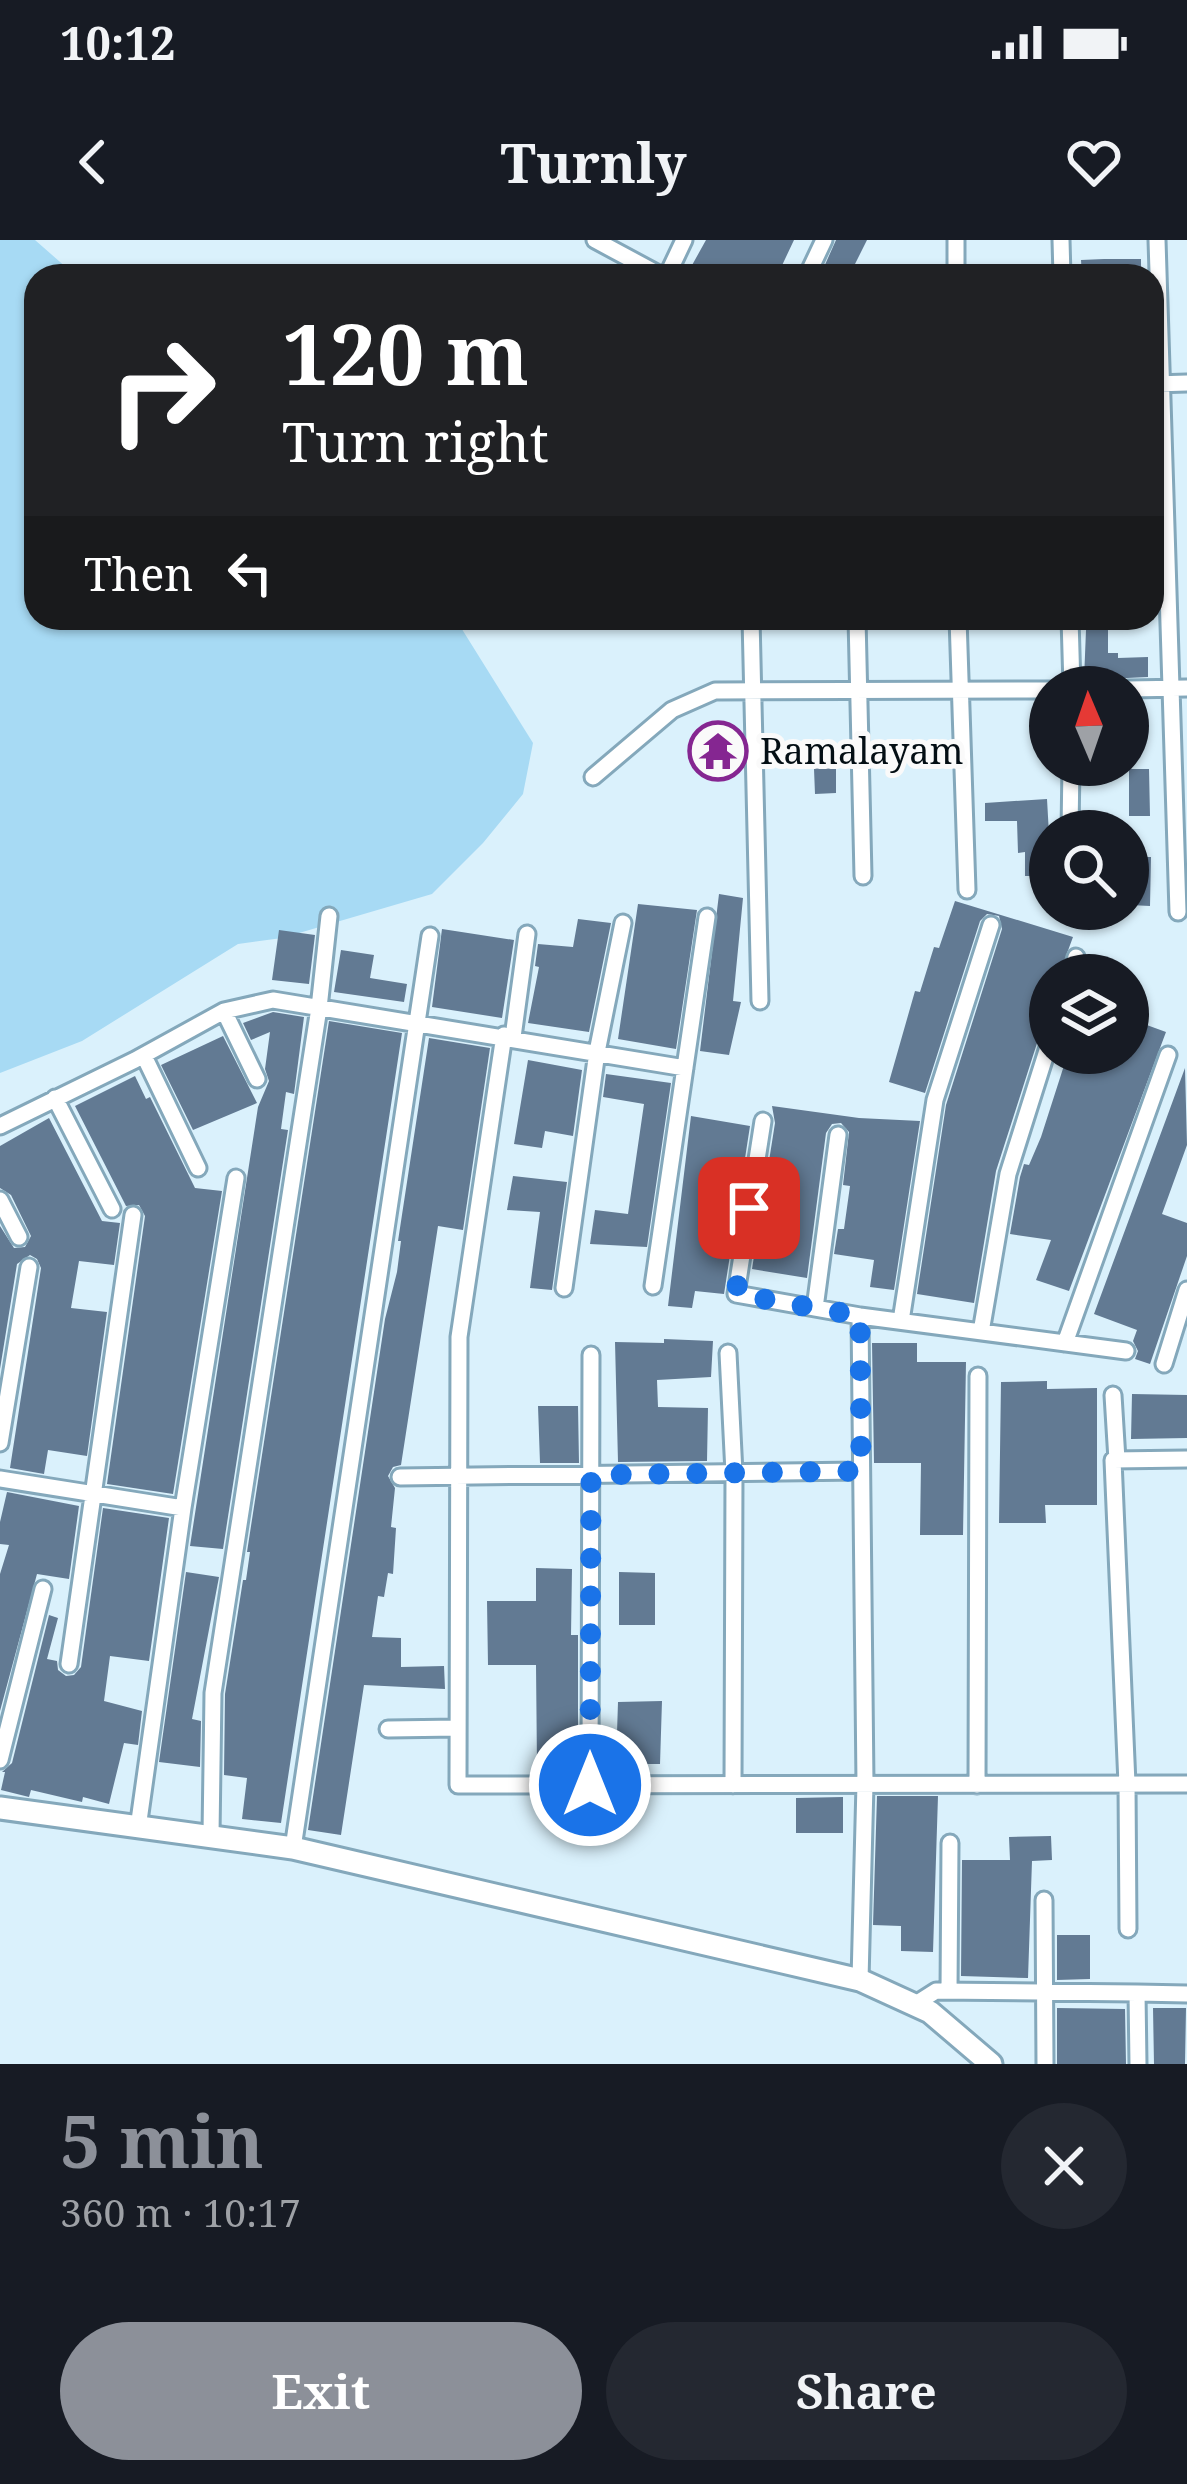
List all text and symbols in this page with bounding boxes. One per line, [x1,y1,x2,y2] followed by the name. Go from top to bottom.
[60,12,175,73] text: 10:12
[501,125,686,199] text: Turnly
[60,129,126,195] icon: back
[1061,129,1127,195] icon: heart
[282,295,529,410] text: 120 m
[84,312,240,468] icon: right
[282,404,549,478] text: Turn right
[217,540,283,606] icon: left
[84,543,193,604] text: Then
[1029,666,1149,786] north arrow
[1029,666,1149,1074] map controls
[687,720,749,782] temple icon: Ramalayam
[760,726,964,775] place label: Ramalayam
[1029,810,1149,930] button: search
[1029,954,1149,1074] button: layers
[698,1157,800,1259] pin
[716,1175,782,1241] icon: arrive
[527,1722,653,1848] position arrow
[60,2091,264,2189] text: 5 min
[1001,2103,1127,2229] button: close
[60,2185,301,2238] text: 360 m · 10:17
[60,2322,582,2460] button: Exit
[606,2322,1127,2460] button: Share

